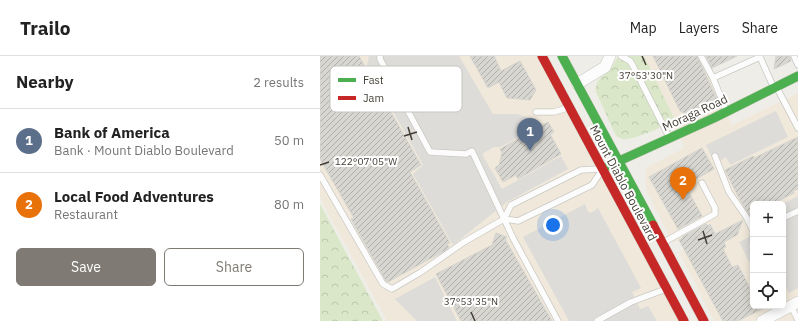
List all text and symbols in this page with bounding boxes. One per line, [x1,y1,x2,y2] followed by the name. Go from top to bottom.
[20,16,70,40] text: Trailo
[630,19,657,37] text: Map
[679,19,720,37] text: Layers
[742,19,778,37] text: Share
[330,66,462,112] legend
[619,69,673,82] text: 37°53'30"N
[16,71,74,93] text: Nearby
[363,73,384,87] text: Fast
[253,74,304,91] text: 2 results
[363,91,384,105] text: Jam
[660,91,730,134] street label: Moraga Road
[517,118,543,151] pin: 1
[587,122,660,243] street label: Mount Diablo Boulevard
[54,123,170,142] text: Bank of America
[25,132,33,149] text: 1
[274,132,304,149] text: 50 m
[54,142,234,159] text: Bank · Mount Diablo Boulevard
[335,155,397,168] text: 122°07'05"W
[670,167,696,200] pin: 2
[54,187,214,206] text: Local Food Adventures
[25,196,33,213] text: 2
[274,196,304,213] text: 80 m
[750,201,786,309] map controls
[750,201,786,237] button: +
[54,206,118,223] text: Restaurant
[543,215,563,235] your location
[750,237,786,273] button: −
[16,248,156,286] button: Save
[164,248,304,286] button: Share
[750,273,786,309] button: locate
[444,295,498,308] text: 37°53'35"N

